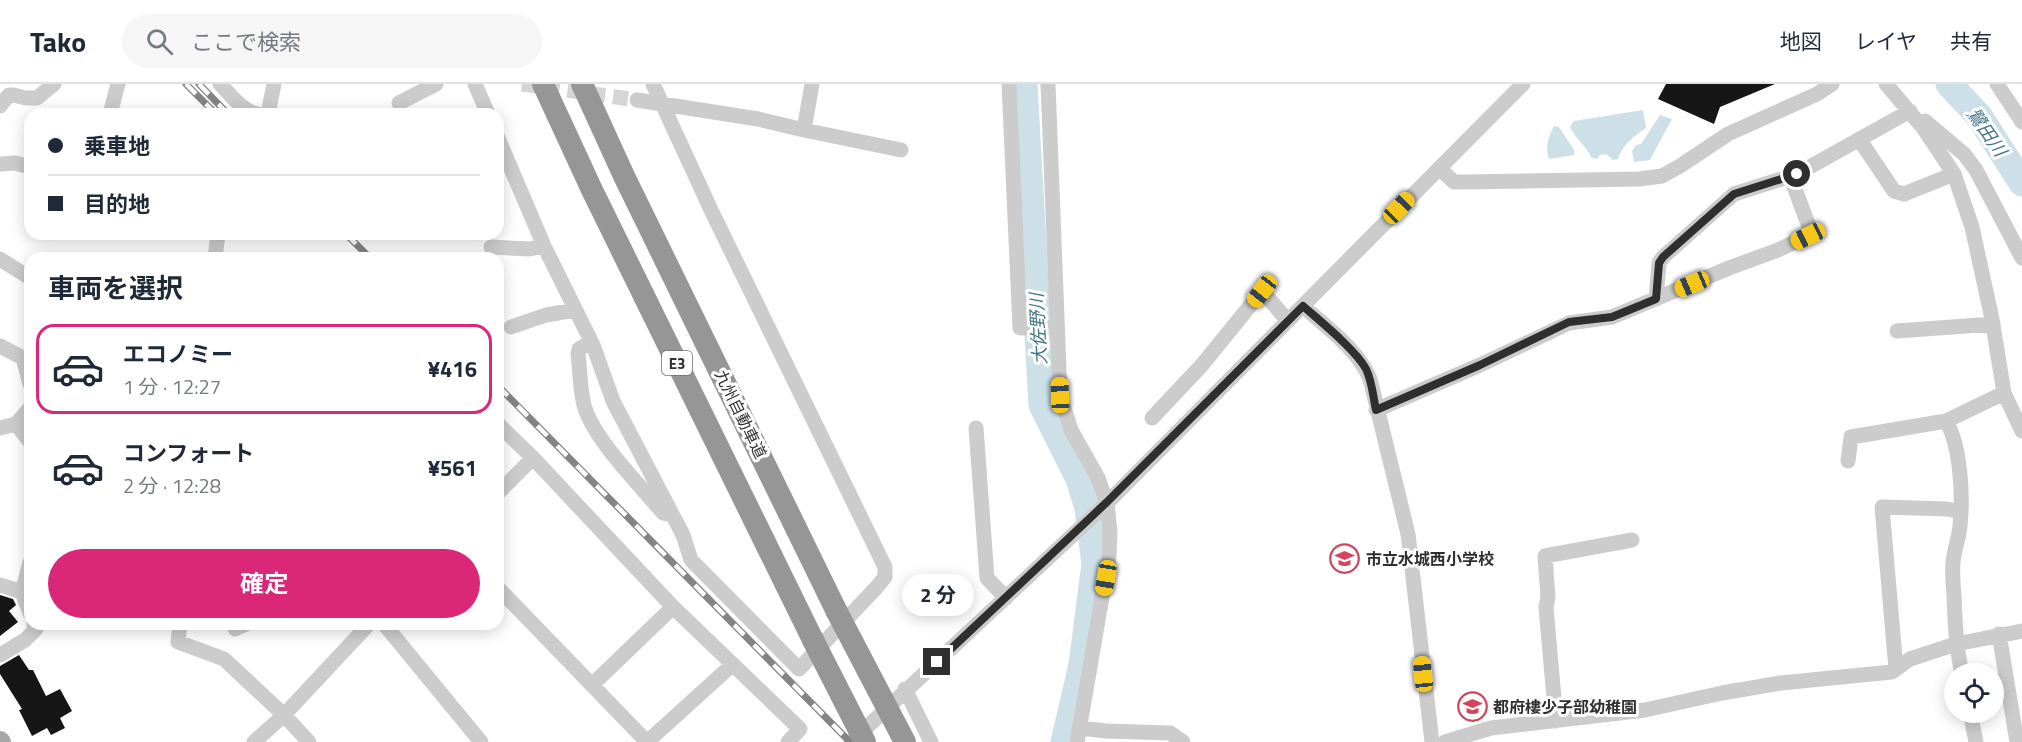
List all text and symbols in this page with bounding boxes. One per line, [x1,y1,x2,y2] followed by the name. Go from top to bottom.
[122,14,542,68] search box
[30,20,86,63] text: Tako
[143,25,176,58] icon: search
[191,25,301,59] text: ここで検索
[1780,25,1822,57] text: 地図
[1855,25,1917,57] text: レイヤ
[1950,25,1992,57] text: 共有
[1960,102,2015,163] water label: 鷺田川
[84,129,150,163] text: 乗車地
[1783,160,1810,187] route start
[84,187,150,221] text: 目的地
[1380,189,1418,227] car
[1788,220,1828,252] car
[48,267,183,308] text: 車両を選択
[1672,269,1712,299] car
[1244,271,1280,311] car
[1023,290,1053,366] water label: 大佐野川
[123,337,233,371] text: エコノミー
[51,342,105,396] icon: car
[662,351,692,375] road number: E3
[428,352,477,386] text: ¥416
[709,366,773,462] street label: 九州自動車道
[123,371,221,402] text: 1 分 · 12:27
[1050,377,1070,413] car
[123,436,254,470] text: コンフォート
[51,441,105,495] icon: car
[428,451,477,485] text: ¥561
[123,470,221,501] text: 2 分 · 12:28
[1329,543,1361,575] school or university icon: 市立水城西小学校
[1366,547,1494,571] place label: 市立水城西小学校
[48,549,480,618] button: 確定
[1094,559,1118,597] car
[901,575,973,617] callout: 2 分
[920,579,956,610] text: 2 分
[923,648,950,675] route end
[1412,655,1434,693] car
[1944,663,2004,723] map controls
[1944,663,2004,723] button: locate
[1456,691,1488,723] school or university icon: 都府樓少子部幼稚園
[1493,695,1637,719] place label: 都府樓少子部幼稚園

